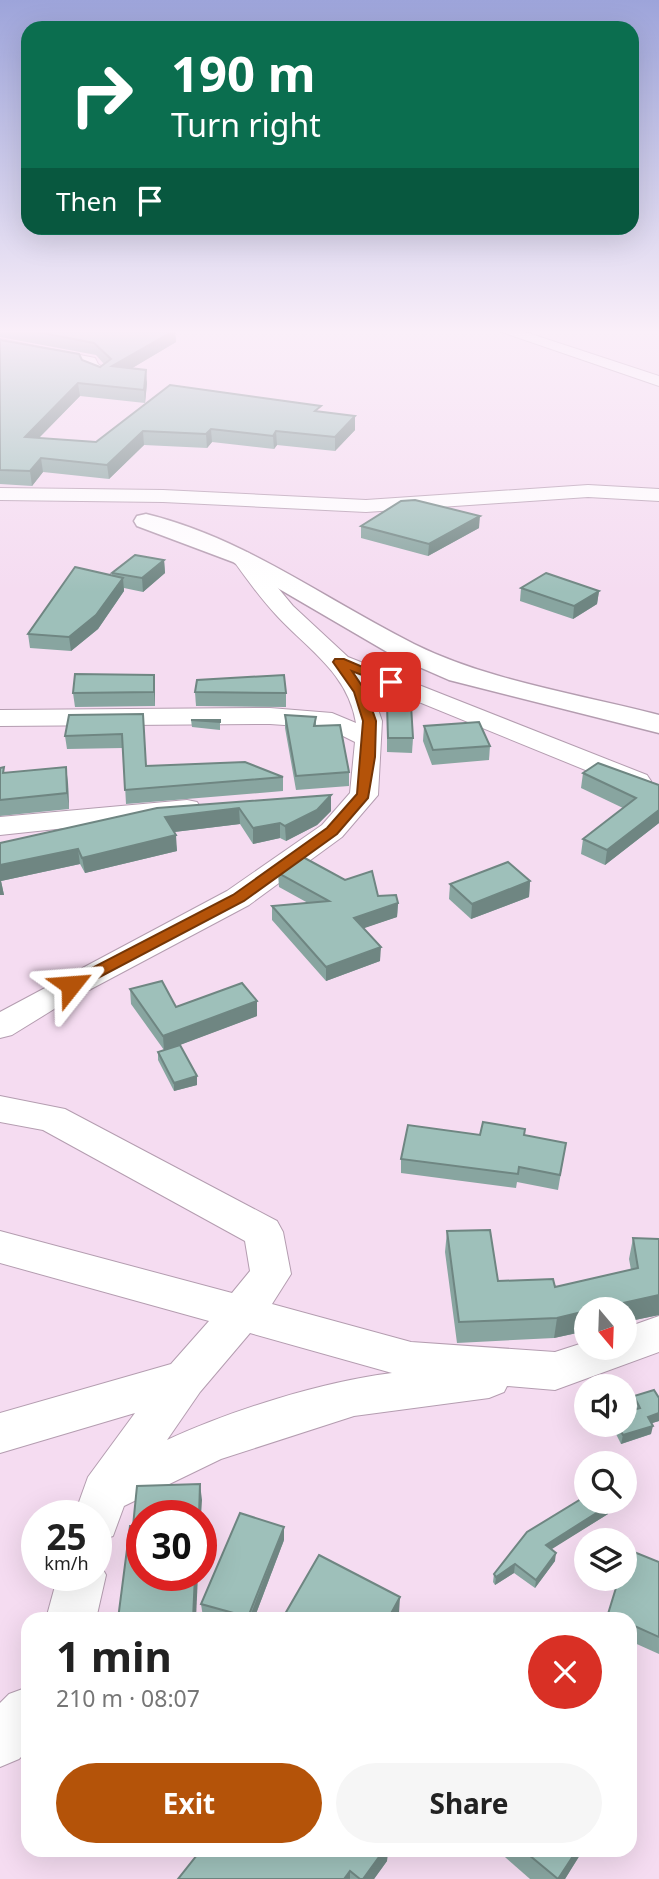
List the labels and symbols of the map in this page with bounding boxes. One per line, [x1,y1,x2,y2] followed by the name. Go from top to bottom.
[361,652,421,712] pin
[34,948,108,1022] position arrow
[574,1297,637,1360] north arrow
[126,1500,217,1591] speed limit sign: 30

